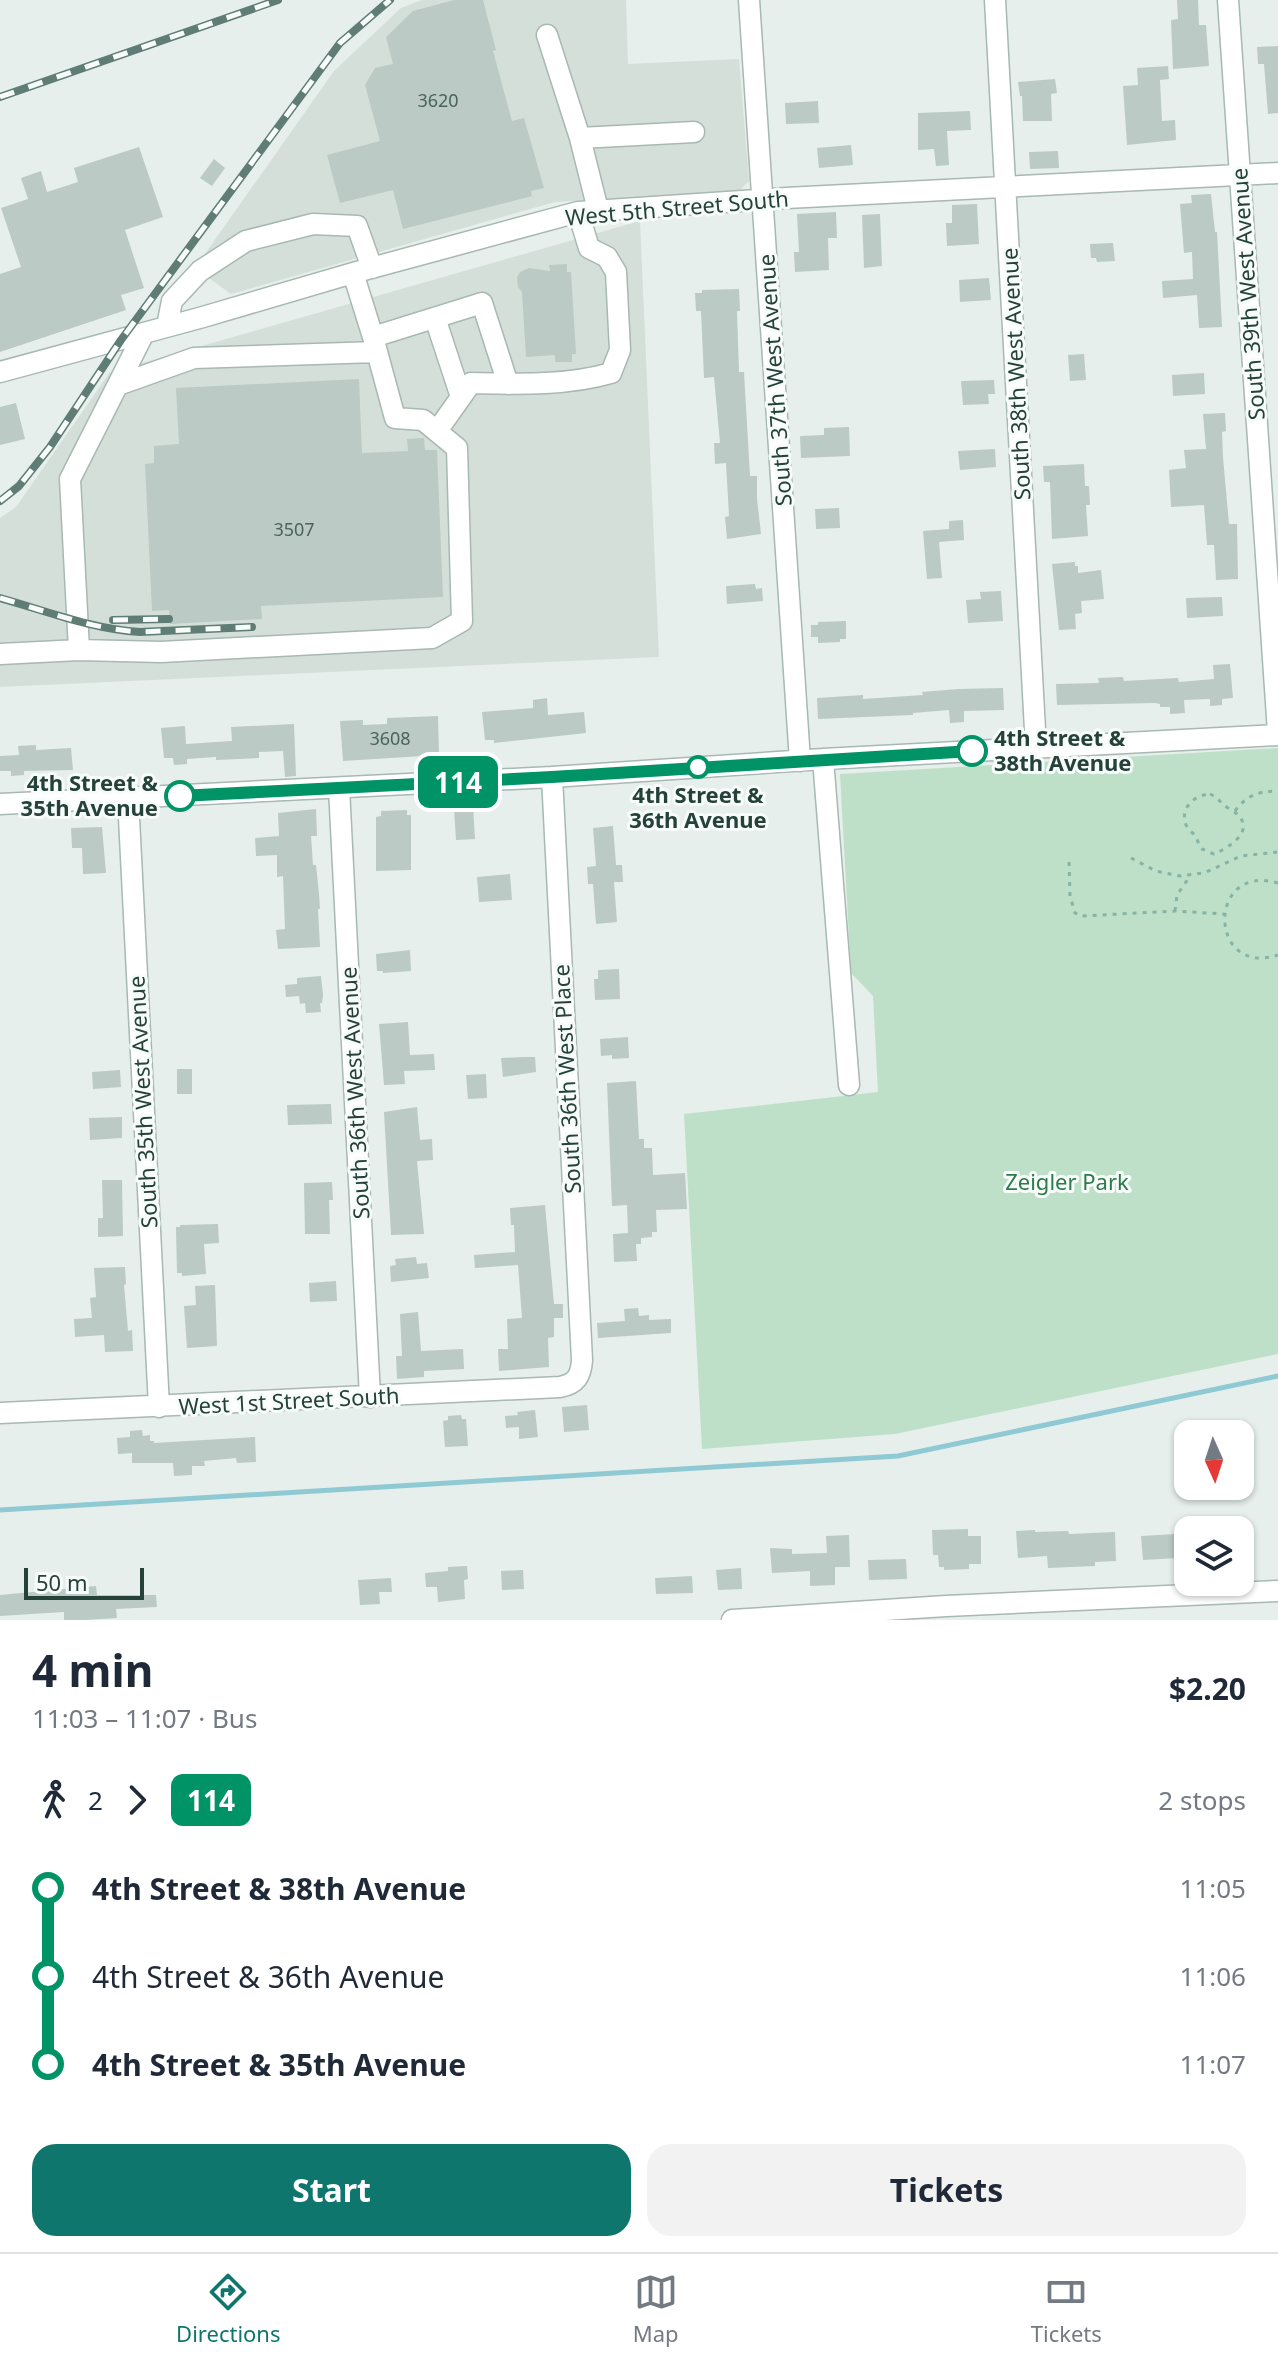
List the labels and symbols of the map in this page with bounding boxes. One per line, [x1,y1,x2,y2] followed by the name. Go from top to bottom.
[417,88,459,112] house number: 3620
[1223,167,1271,421] street label: South 39th West Avenue
[564,182,790,232] street label: West 5th Street South
[993,247,1037,501] street label: South 38th West Avenue
[750,253,798,507] street label: South 37th West Avenue
[273,517,315,541] house number: 3507
[994,722,1131,777] place label: 4th Street & 38th Avenue
[369,726,411,750] house number: 3608
[957,736,987,766] marker: 4th Street & 38th Avenue
[412,756,504,808] line badge: 114
[687,756,709,778] marker: 4th Street & 36th Avenue
[21,767,158,822] place label: 4th Street & 35th Avenue
[629,779,767,834] place label: 4th Street & 36th Avenue
[165,781,195,811] marker: 4th Street & 35th Avenue
[545,964,587,1194] street label: South 36th West Place
[332,966,376,1220] street label: South 36th West Avenue
[120,975,164,1229] street label: South 35th West Avenue
[1005,1166,1129,1196] park label: Zeigler Park
[178,1379,400,1421] street label: West 1st Street South
[1174,1420,1254,1500] north arrow
[24,1564,144,1600] scale bar

